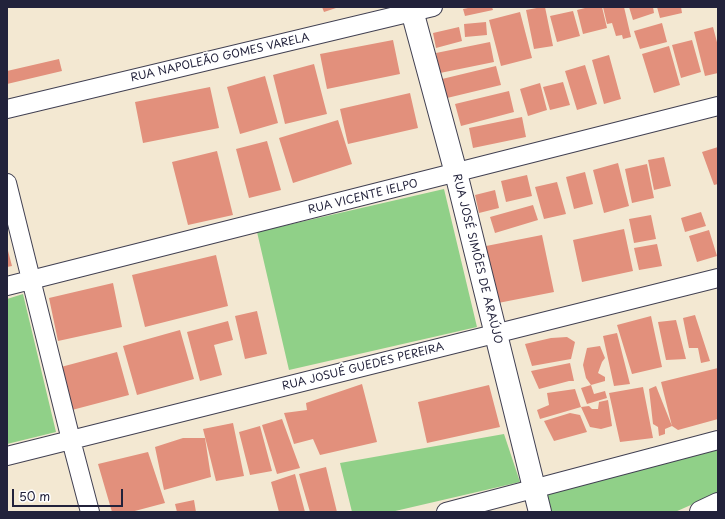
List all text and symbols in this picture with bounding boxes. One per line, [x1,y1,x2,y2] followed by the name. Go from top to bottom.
[129,31,311,85] street label: RUA NAPOLEÃO GOMES VARELA
[449,173,505,345] street label: RUA JOSÉ SIMÕES DE ARAÚJO
[307,177,419,217] street label: RUA VICENTE IELPO
[281,340,445,394] street label: RUA JOSUÉ GUEDES PEREIRA
[14,481,125,507] scale bar
[19,487,50,505] text: 50 m

